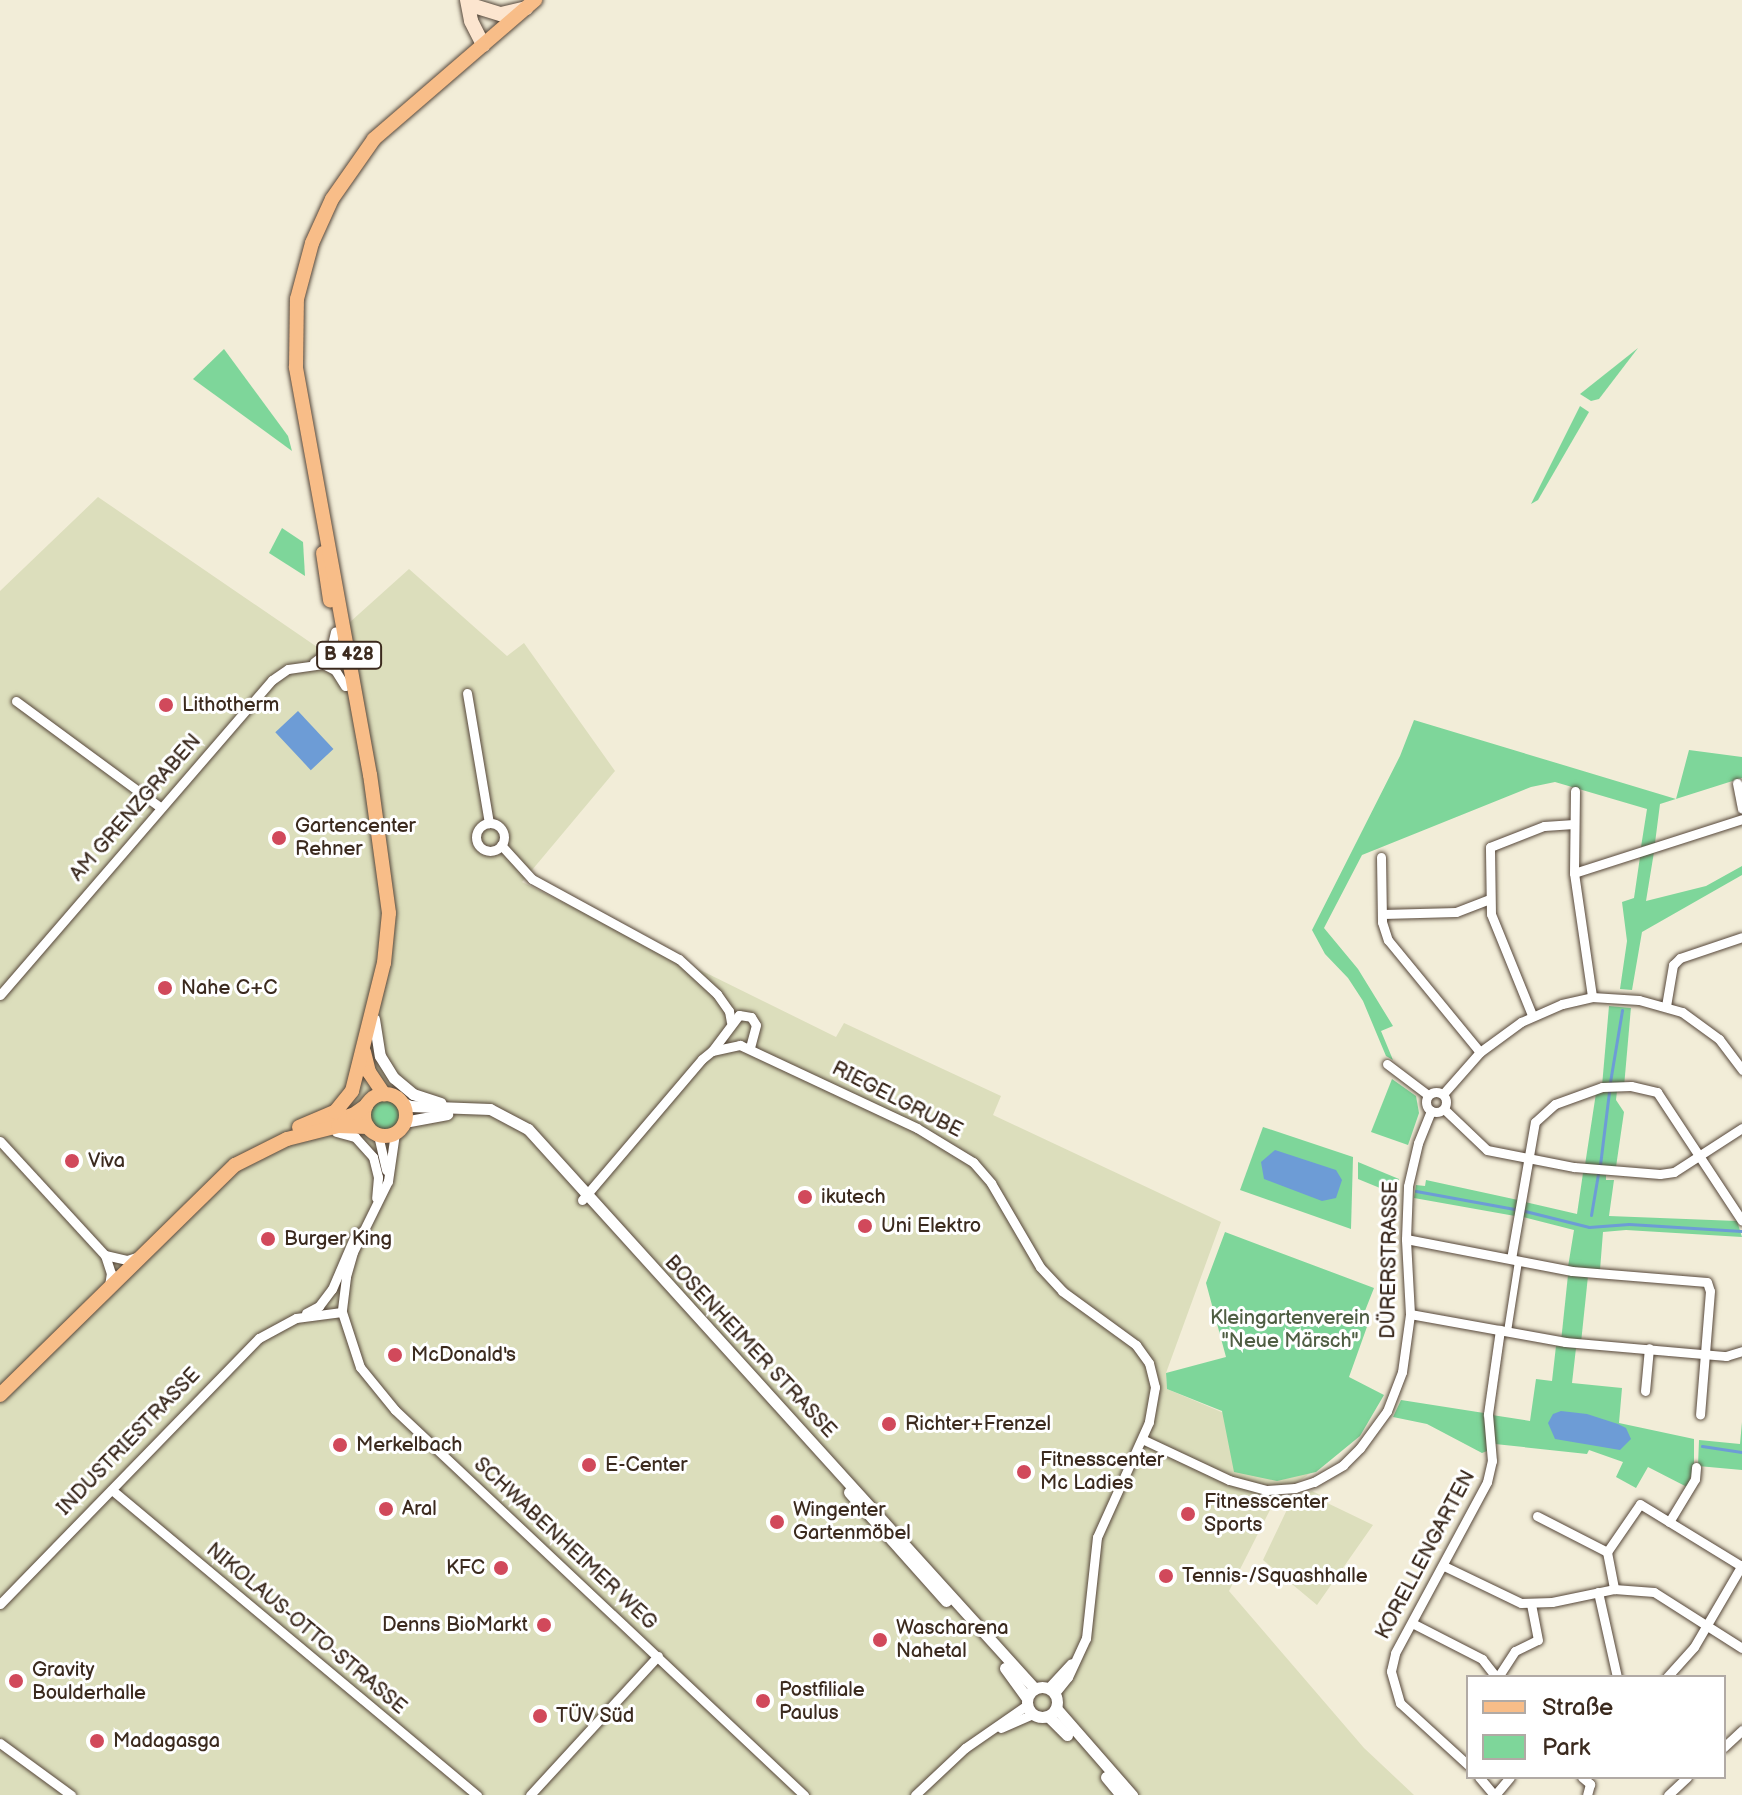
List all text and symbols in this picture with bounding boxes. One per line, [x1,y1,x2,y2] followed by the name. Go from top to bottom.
[315,641,383,669] road number: B 428
[182,693,279,717] place label: Lithotherm
[157,696,175,714] marker: Lithotherm
[66,730,206,886] street label: AM GRENZGRABEN
[295,814,416,861] place label: Gartencenter Rehner
[270,829,288,847] marker: Gartencenter Rehner
[181,976,277,1000] place label: Nahe C+C
[156,979,174,997] marker: Nahe C+C
[828,1057,966,1143] street label: RIEGELGRUBE
[88,1149,125,1173] place label: Viva
[63,1152,81,1170] marker: Viva
[1377,1181,1403,1339] street label: DÜRERSTRASSE
[821,1185,886,1209] place label: ikutech
[796,1188,814,1206] marker: ikutech
[881,1214,981,1238] place label: Uni Elektro
[856,1217,874,1235] marker: Uni Elektro
[284,1227,392,1251] place label: Burger King
[259,1230,277,1248] marker: Burger King
[659,1251,841,1443] street label: BOSENHEIMER STRASSE
[1210,1306,1370,1353] park label: Kleingartenverein "Neue Märsch"
[411,1343,516,1367] place label: McDonald's
[386,1346,404,1364] marker: McDonald's
[52,1363,206,1521] street label: INDUSTRIESTRASSE
[905,1412,1051,1436] place label: Richter+Frenzel
[880,1415,898,1433] marker: Richter+Frenzel
[356,1433,462,1457] place label: Merkelbach
[331,1436,349,1454] marker: Merkelbach
[1040,1448,1164,1495] place label: Fitnesscenter Mc Ladies
[468,1453,662,1635] street label: SCHWABENHEIMER WEG
[605,1453,687,1477] place label: E-Center
[580,1456,598,1474] marker: E-Center
[1015,1463,1033,1481] marker: Fitnesscenter Mc Ladies
[1371,1466,1481,1644] street label: KORELLENGARTEN
[1204,1490,1328,1537] place label: Fitnesscenter Sports
[402,1497,437,1521] place label: Aral
[793,1498,911,1545] place label: Wingenter Gartenmöbel
[377,1500,395,1518] marker: Aral
[1179,1505,1197,1523] marker: Fitnesscenter Sports
[768,1513,786,1531] marker: Wingenter Gartenmöbel
[201,1538,411,1720] street label: NIKOLAUS-OTTO-STRASSE
[446,1556,485,1580] place label: KFC
[492,1559,510,1577] marker: KFC
[1182,1564,1367,1588] place label: Tennis-/Squashhalle
[1157,1567,1175,1585] marker: Tennis-/Squashhalle
[382,1613,528,1637] place label: Denns BioMarkt
[535,1616,553,1634] marker: Denns BioMarkt
[896,1616,1009,1663] place label: Wascharena Nahetal
[871,1631,889,1649] marker: Wascharena Nahetal
[32,1658,146,1705] place label: Gravity Boulderhalle
[7,1672,25,1690] marker: Gravity Boulderhalle
[1466,1675,1726,1779] legend
[779,1678,865,1725] place label: Postfiliale Paulus
[754,1692,772,1710] marker: Postfiliale Paulus
[1542,1693,1613,1722] text: Straße
[556,1704,635,1728] place label: TÜV Süd
[531,1707,549,1725] marker: TÜV Süd
[113,1729,220,1753] place label: Madagasga
[88,1732,106,1750] marker: Madagasga
[1542,1733,1590,1762] text: Park

